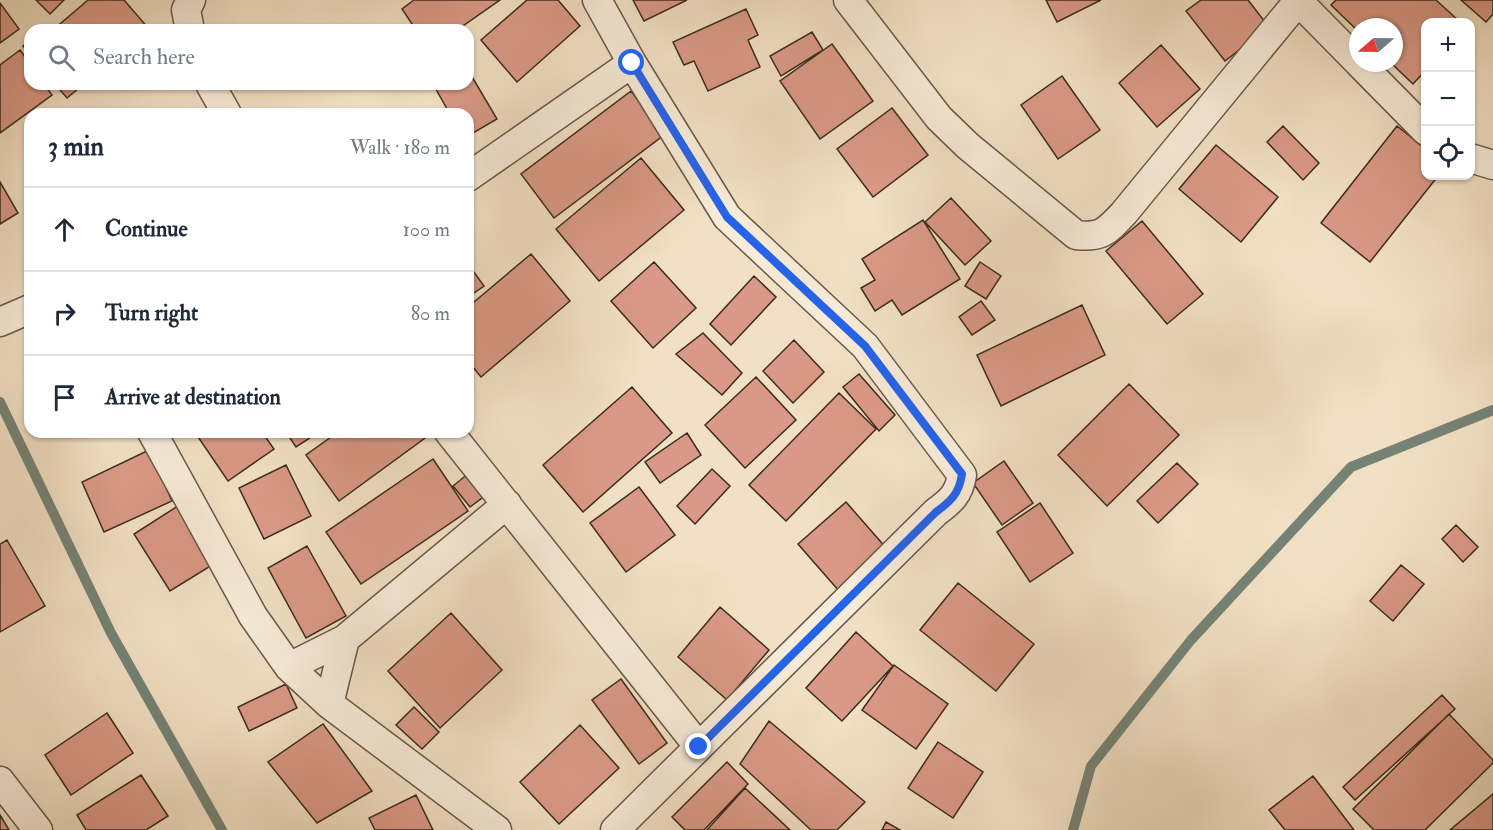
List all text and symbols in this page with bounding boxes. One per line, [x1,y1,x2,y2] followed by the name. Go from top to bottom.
[1349,18,1403,72] north arrow
[1421,18,1475,180] map controls
[1421,18,1475,72] button: +
[24,24,474,90] search box
[45,41,78,74] icon: search
[93,43,195,71] text: Search here
[618,49,644,75] route start
[1421,72,1475,126] button: −
[1421,126,1475,180] button: locate
[48,131,104,163] text: 3 min
[350,135,450,160] text: Walk · 180 m
[48,213,81,246] icon: ahead
[105,215,188,243] text: Continue
[403,217,450,242] text: 100 m
[48,297,81,330] icon: right
[105,299,198,327] text: Turn right
[411,301,450,326] text: 80 m
[48,381,81,414] icon: arrive
[105,383,281,411] text: Arrive at destination
[685,733,711,759] route end

